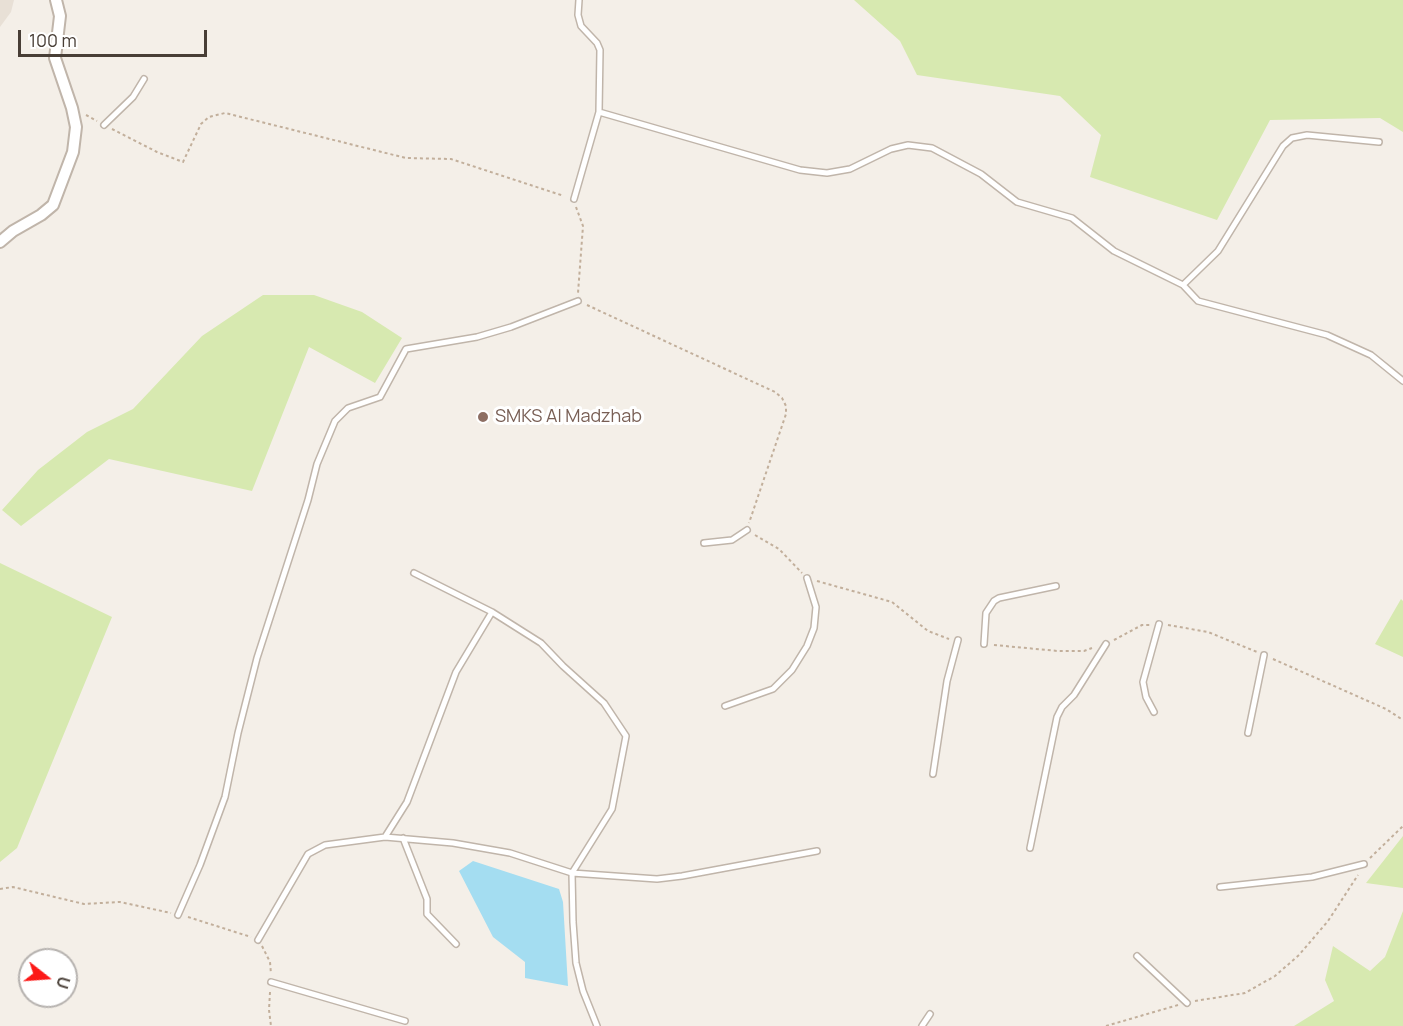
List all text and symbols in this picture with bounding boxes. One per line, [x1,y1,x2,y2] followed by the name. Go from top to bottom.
[21,18,210,56] scale bar
[29,28,77,52] text: 100 m
[495,406,642,428] place label: SMKS Al Madzhab
[476,410,490,424] marker: SMKS Al Madzhab
[18,948,78,1008] north arrow
[51,974,76,991] text: U

